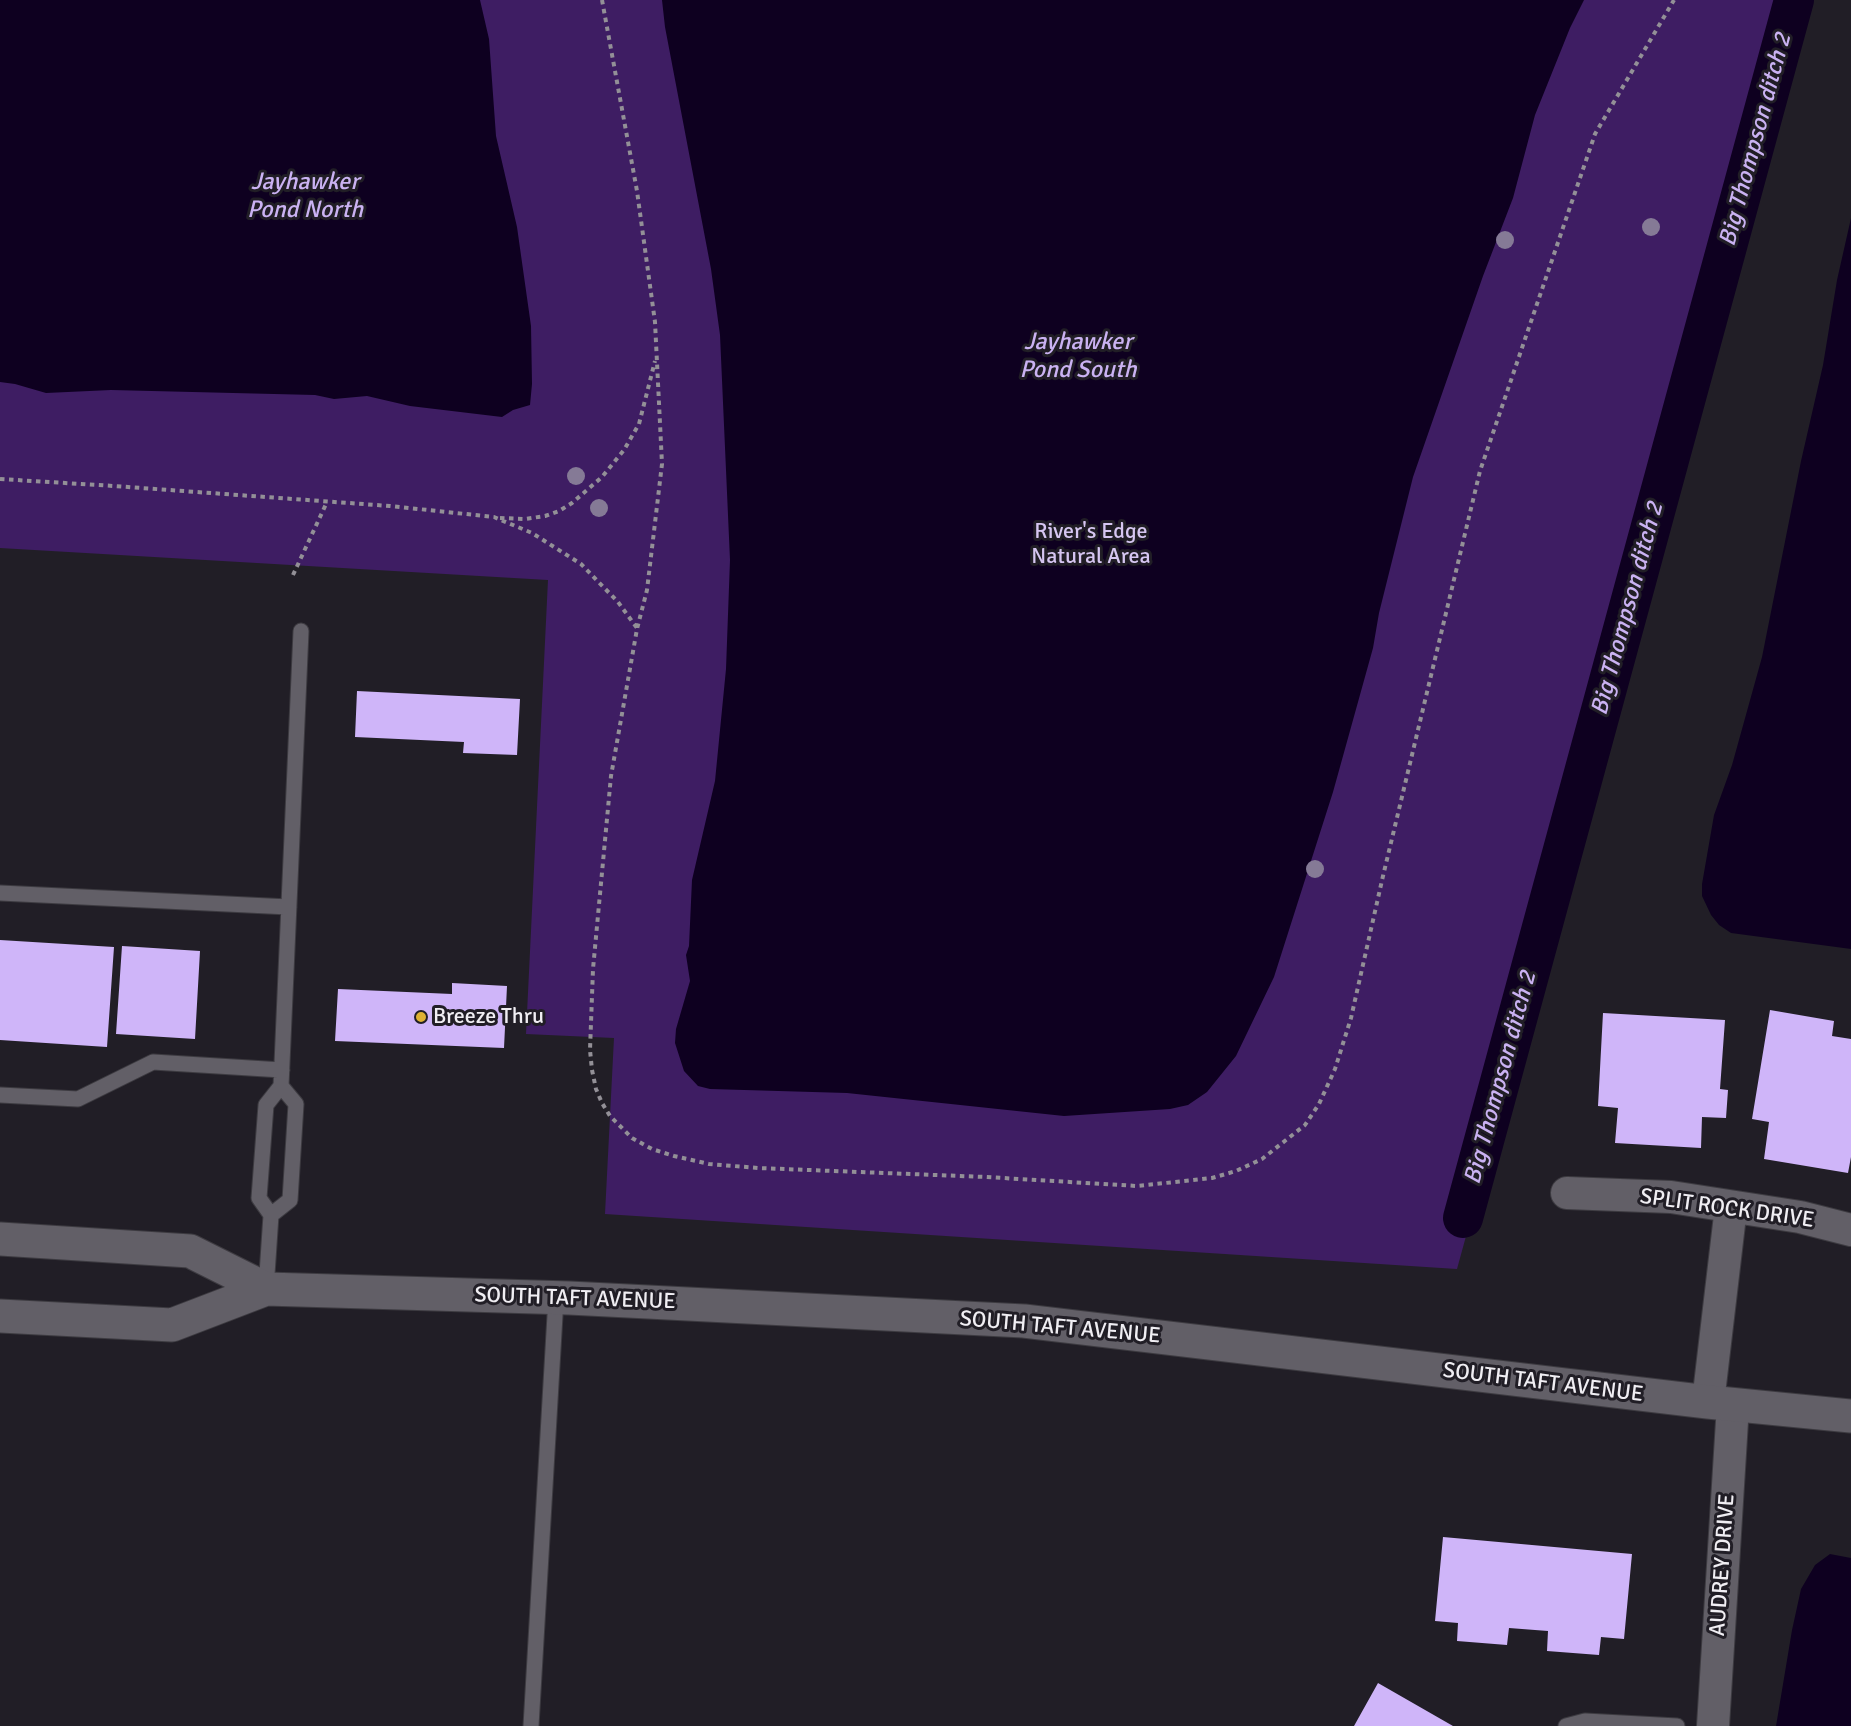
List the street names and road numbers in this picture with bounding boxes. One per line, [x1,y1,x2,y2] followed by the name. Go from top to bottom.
[1638,1184,1816,1234] street label: SPLIT ROCK DRIVE
[474,1282,676,1316] street label: SOUTH TAFT AVENUE
[959,1306,1161,1350] street label: SOUTH TAFT AVENUE
[1441,1358,1645,1408] street label: SOUTH TAFT AVENUE
[1705,1493,1741,1637] street label: AUDREY DRIVE

